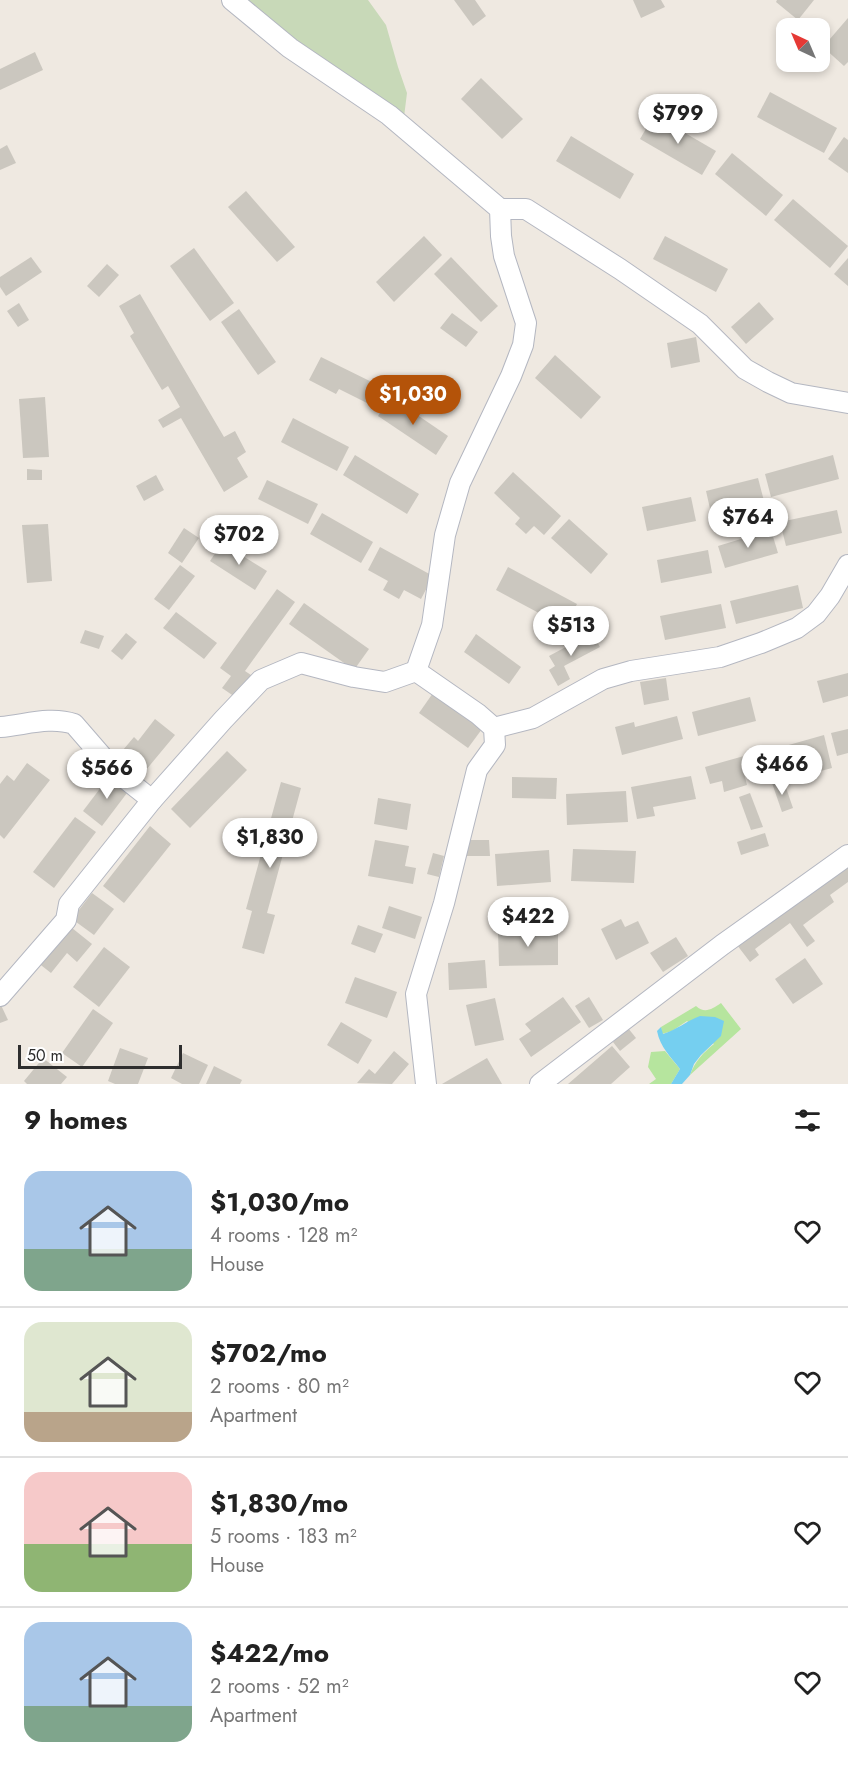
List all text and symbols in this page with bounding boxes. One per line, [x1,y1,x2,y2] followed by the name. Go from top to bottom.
[776,18,830,72] north arrow
[776,18,830,72] map controls
[642,94,714,145] pin: $799
[652,99,704,128] text: $799
[364,375,462,426] pin: $1,030
[379,380,447,409] text: $1,030
[712,498,784,549] pin: $764
[722,503,774,532] text: $764
[203,515,275,566] pin: $702
[214,520,264,549] text: $702
[535,606,607,657] pin: $513
[547,611,595,640] text: $513
[746,745,818,796] pin: $466
[71,749,143,800] pin: $566
[755,750,809,779] text: $466
[81,754,133,783] text: $566
[221,818,319,869] pin: $1,830
[236,823,304,852] text: $1,830
[492,897,564,948] pin: $422
[502,902,554,931] text: $422
[18,1042,182,1070] scale bar
[27,1044,63,1067] text: 50 m
[24,1101,127,1139] text: 9 homes
[791,1104,824,1137] icon: filters
[210,1183,349,1221] text: $1,030/mo
[72,1195,144,1267] icon: home
[791,1215,824,1248] icon: heart
[210,1221,358,1250] text: 4 rooms · 128 m²
[210,1250,264,1279] text: House
[210,1334,327,1372] text: $702/mo
[72,1346,144,1418] icon: home
[791,1366,824,1399] icon: heart
[210,1372,349,1401] text: 2 rooms · 80 m²
[210,1401,297,1430] text: Apartment
[210,1484,348,1522] text: $1,830/mo
[72,1496,144,1568] icon: home
[791,1516,824,1549] icon: heart
[210,1522,357,1551] text: 5 rooms · 183 m²
[210,1551,264,1580] text: House
[210,1634,329,1672] text: $422/mo
[72,1646,144,1718] icon: home
[791,1666,824,1699] icon: heart
[210,1672,349,1701] text: 2 rooms · 52 m²
[210,1701,297,1730] text: Apartment

